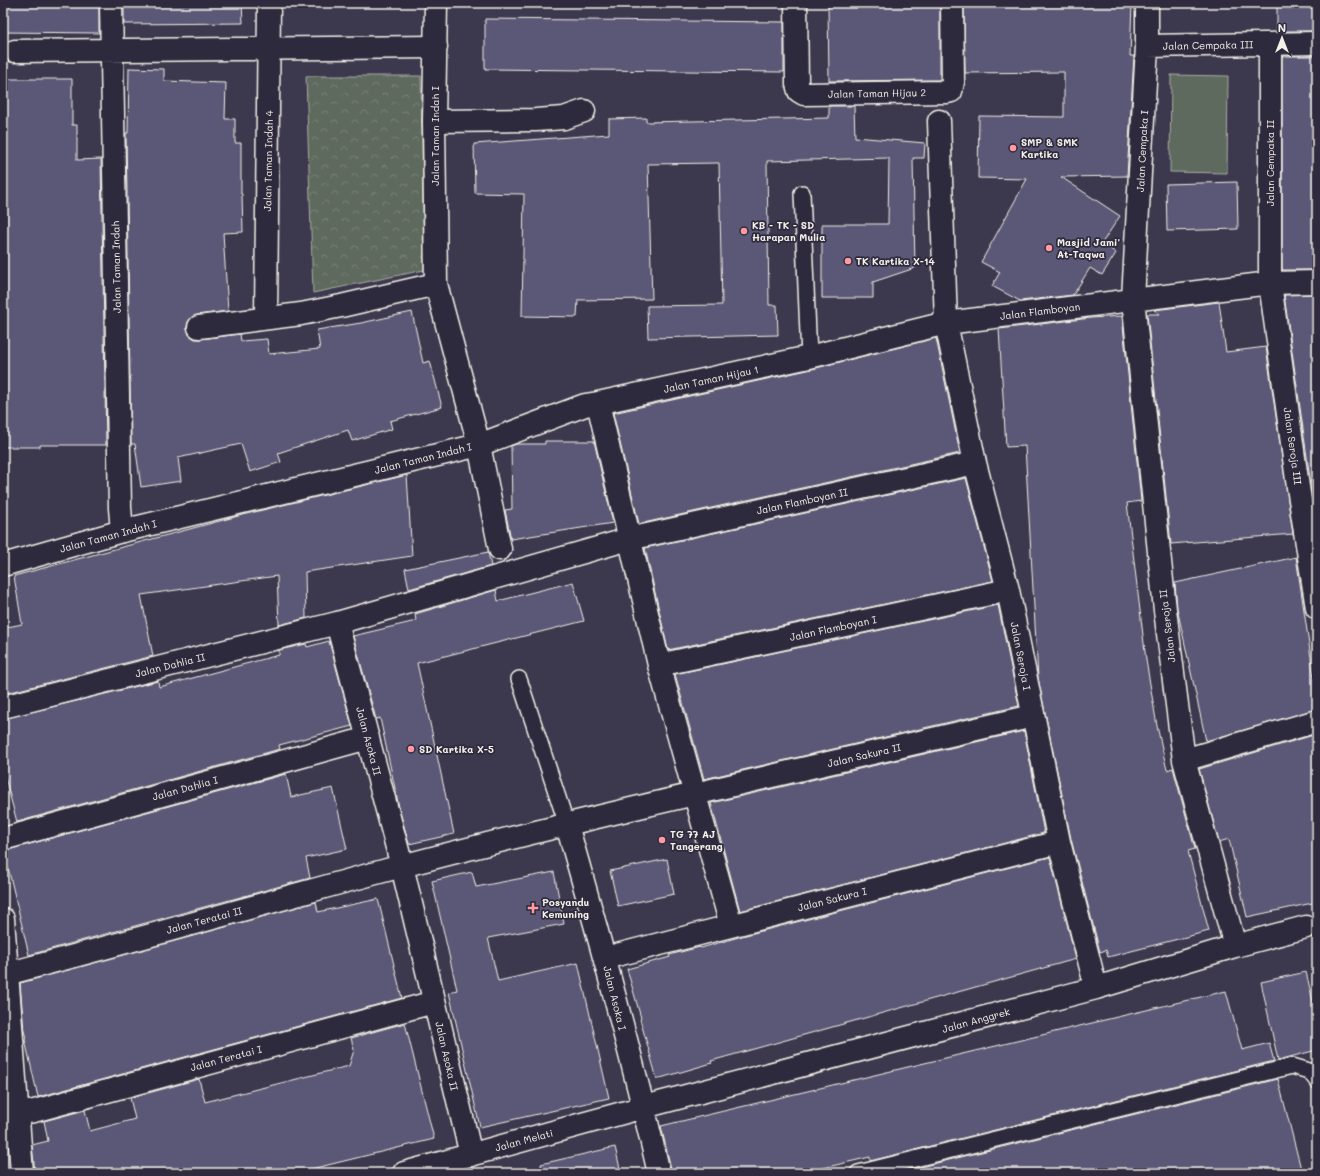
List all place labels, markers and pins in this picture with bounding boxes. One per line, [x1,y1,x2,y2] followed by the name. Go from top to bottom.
[1021,135,1078,161] place label: SMP & SMK Kartika
[1008,143,1018,153] marker: SMP & SMK Kartika
[752,218,825,244] place label: KB - TK - SD Harapan Mulia
[739,226,749,236] marker: KB - TK - SD Harapan Mulia
[1057,235,1120,261] place label: Masjid Jami' At-Taqwa
[1044,243,1054,253] marker: Masjid Jami' At-Taqwa
[856,254,935,268] place label: TK Kartika X-14
[843,256,853,266] marker: TK Kartika X-14
[419,742,494,756] place label: SD Kartika X-5
[406,744,416,754] marker: SD Kartika X-5
[670,827,723,853] place label: TG 77 AJ Tangerang
[657,835,667,845] marker: TG 77 AJ Tangerang
[542,895,590,921] place label: Posyandu Kemuning
[527,902,539,914] marker: Posyandu Kemuning

